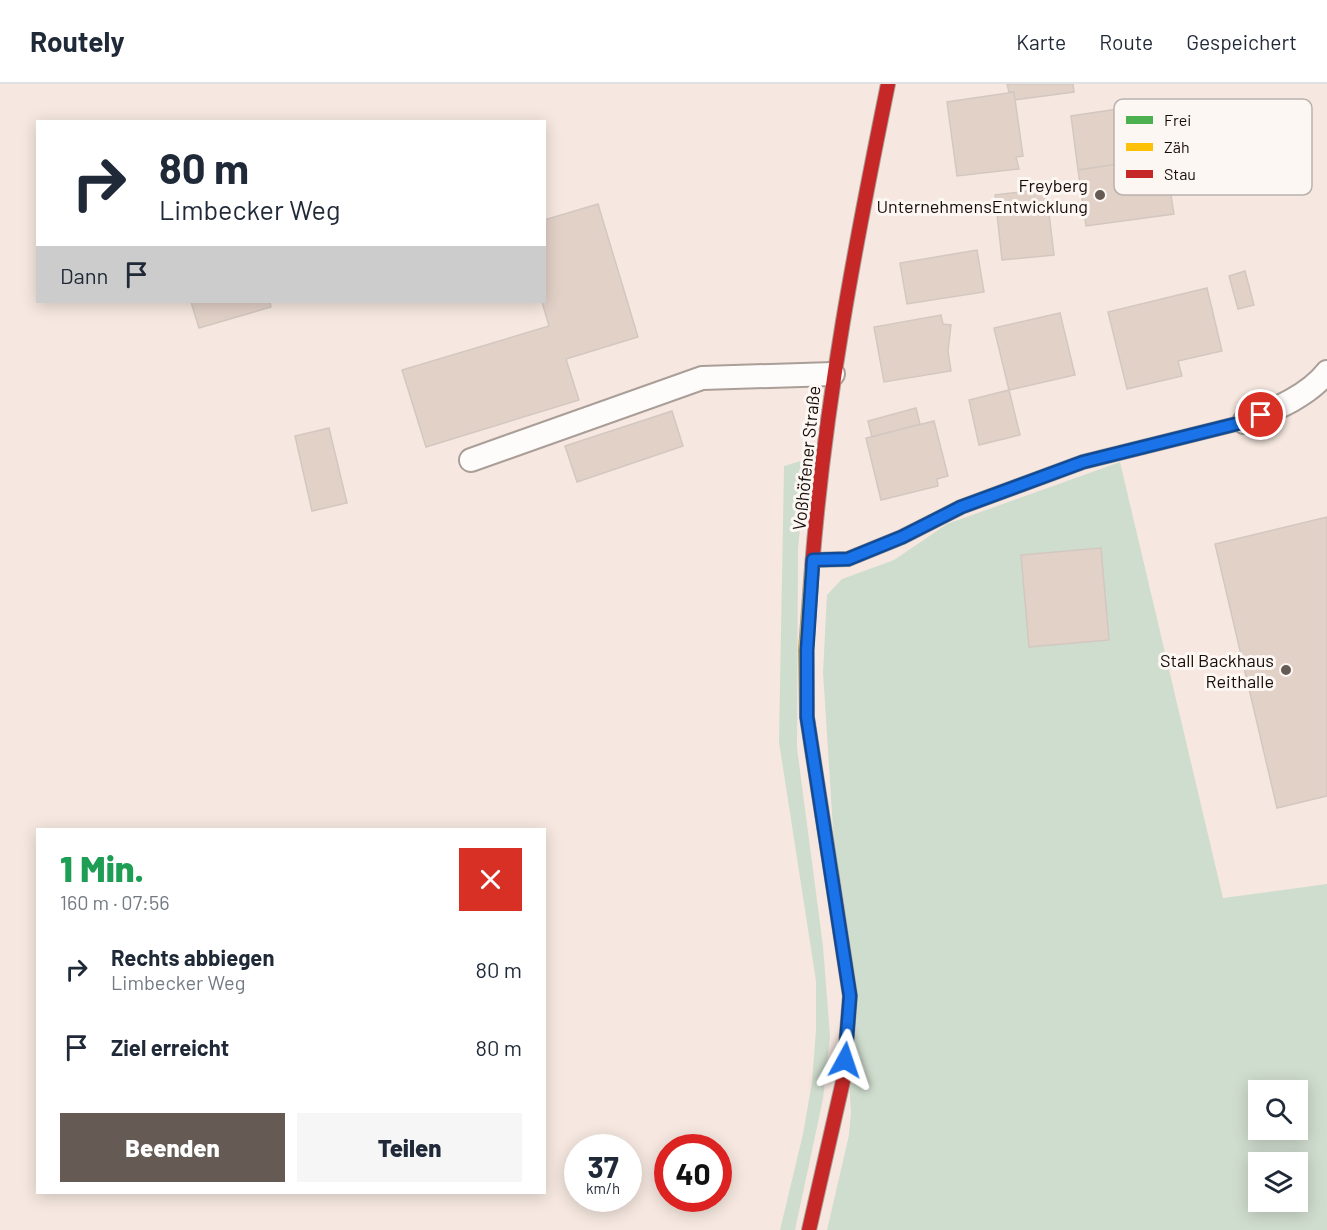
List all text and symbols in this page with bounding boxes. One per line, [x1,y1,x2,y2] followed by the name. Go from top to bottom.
[30,24,125,58] text: Routely
[1016,29,1066,54] text: Karte
[1099,29,1153,54] text: Route
[1186,29,1297,54] text: Gespeichert
[1114,99,1312,195] legend
[1164,110,1191,129] text: Frei
[1164,137,1190,156] text: Zäh
[159,142,249,192] text: 80 m
[60,144,138,222] icon: right
[1164,164,1196,183] text: Stau
[876,174,1088,217] place label: Freyberg UnternehmensEntwicklung
[1093,188,1107,202] marker: Freyberg UnternehmensEntwicklung
[159,193,340,225] text: Limbecker Weg
[120,258,153,291] icon: arrive
[60,262,108,288] text: Dann
[787,384,825,532] street label: Voßhöfener Straße
[1235,389,1286,440] pin
[1244,398,1277,431] icon: arrive
[1160,649,1274,692] place label: Stall Backhaus Reithalle
[1279,663,1293,677] marker: Stall Backhaus Reithalle
[60,846,144,889] text: 1 Min.
[459,848,522,911] button: close
[60,890,169,914] text: 160 m · 07:56
[111,944,274,970] text: Rechts abbiegen
[60,953,93,986] icon: right
[476,956,522,982] text: 80 m
[111,970,245,994] text: Limbecker Weg
[813,1028,877,1092] position arrow
[60,1031,93,1064] icon: arrive
[111,1034,229,1060] text: Ziel erreicht
[476,1034,522,1060] text: 80 m
[1248,1080,1308,1212] map controls
[1248,1080,1308,1140] button: search
[60,1113,285,1182] button: Beenden
[297,1113,522,1182] button: Teilen
[654,1134,732,1212] speed limit sign: 40
[587,1148,619,1184] text: 37
[1248,1152,1308,1212] button: layers
[586,1179,620,1197] text: km/h

